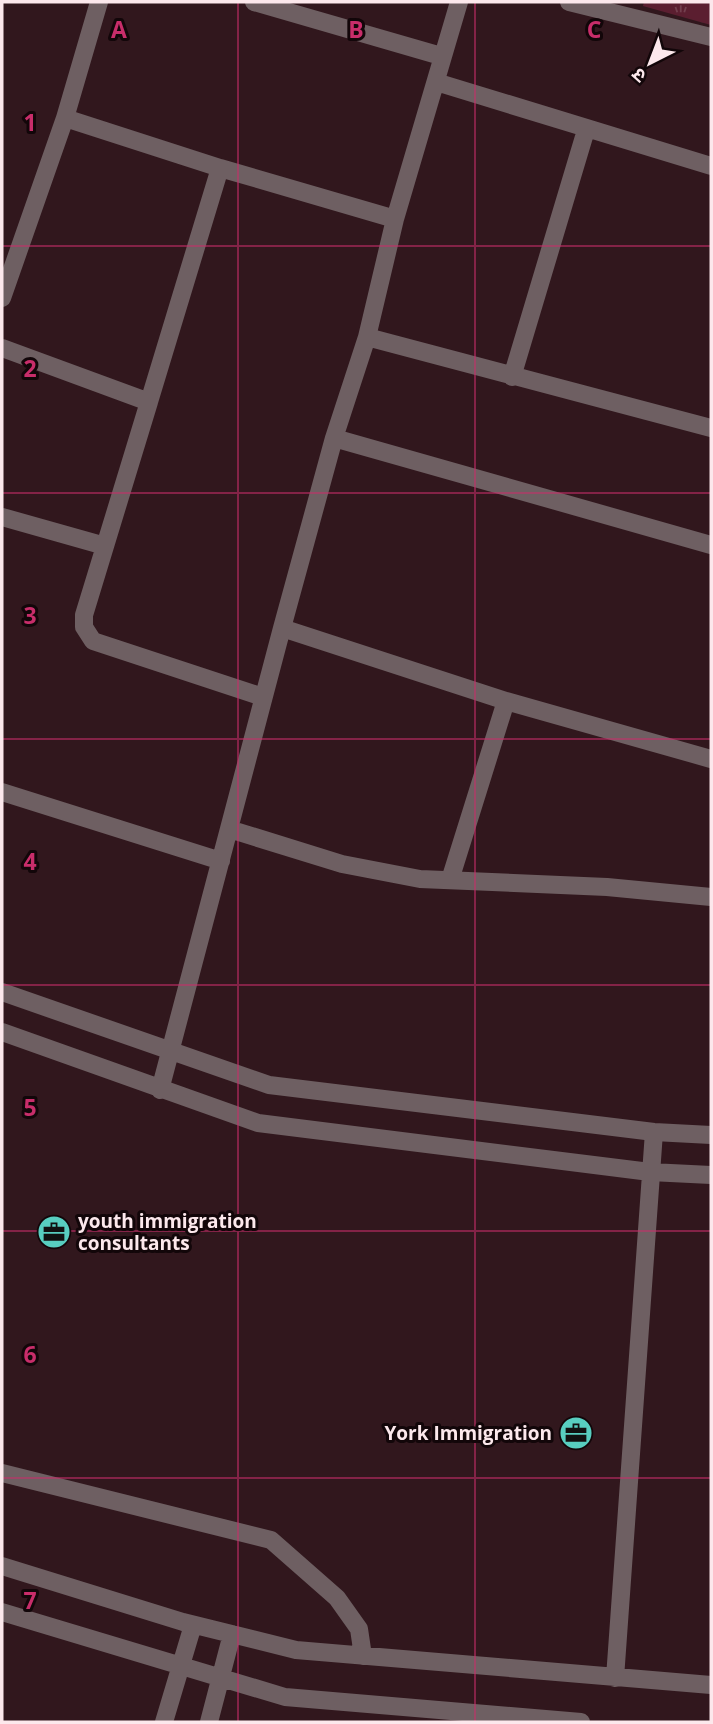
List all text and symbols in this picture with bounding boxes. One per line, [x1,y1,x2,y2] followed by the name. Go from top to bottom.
[111,13,127,45] text: A
[348,13,364,45] text: B
[587,13,601,45] text: C
[615,28,685,98] north arrow
[625,62,651,89] text: उ
[23,106,37,138] text: 1
[23,352,37,384] text: 2
[23,599,37,631] text: 3
[23,845,37,877] text: 4
[23,1091,37,1123] text: 5
[78,1208,257,1256] place label: youth immigration consultants
[35,1213,73,1251] office icon: youth immigration consultants
[23,1338,37,1370] text: 6
[557,1414,595,1452] office icon: York Immigration
[384,1420,552,1446] place label: York Immigration
[23,1584,37,1616] text: 7

